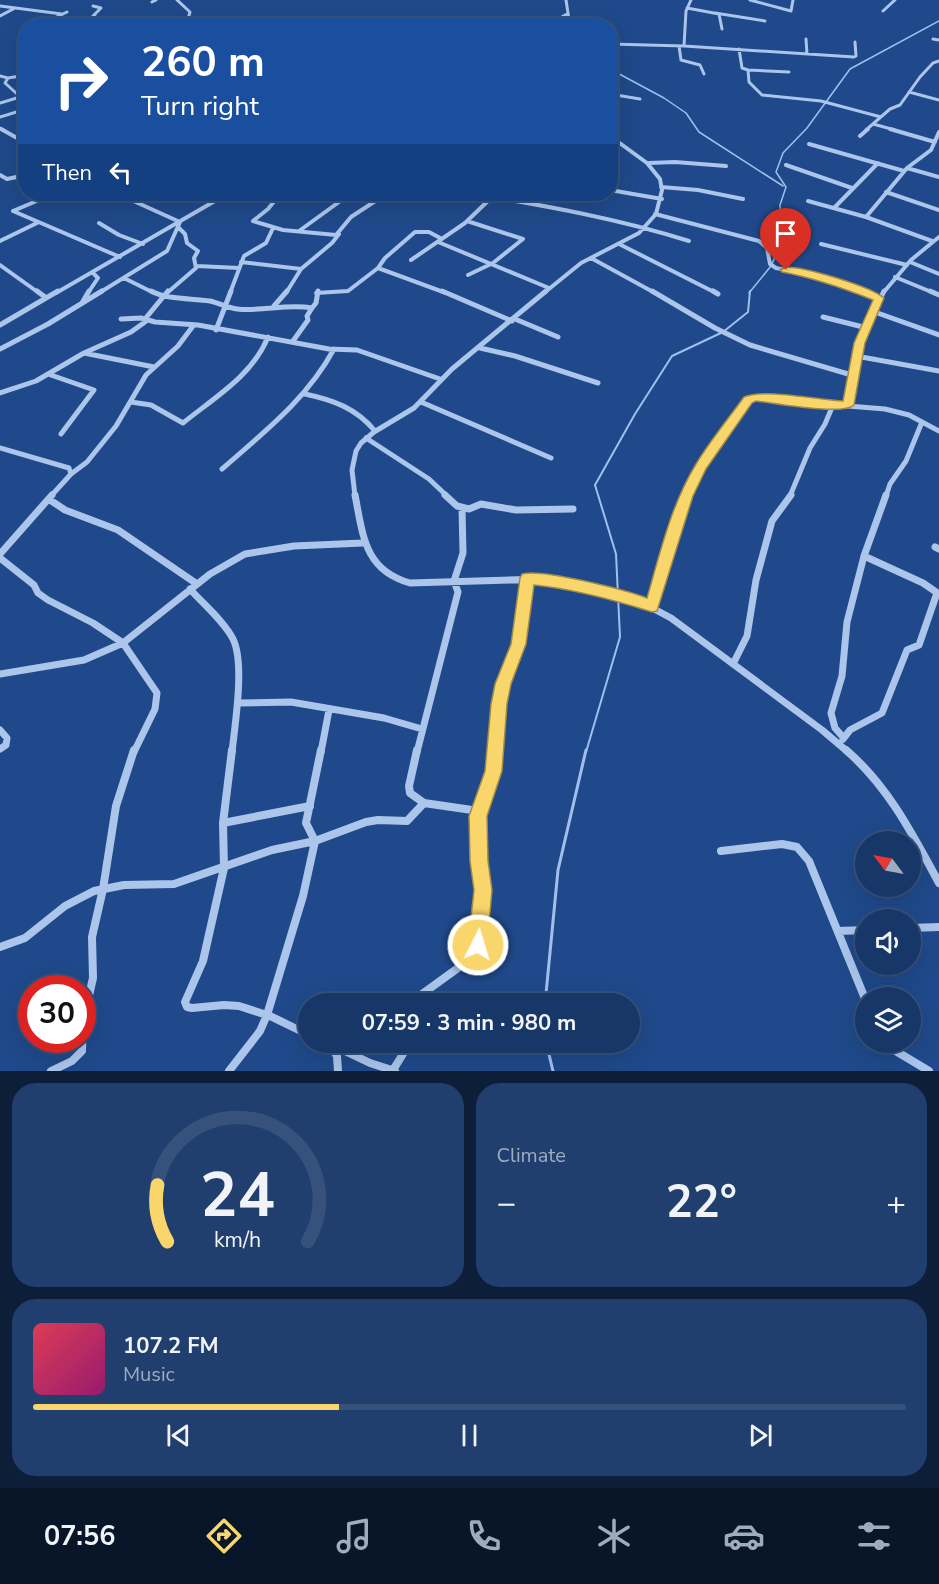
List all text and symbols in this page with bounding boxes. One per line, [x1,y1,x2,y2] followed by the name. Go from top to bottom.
[141,34,265,91] text: 260 m
[42,42,120,120] icon: right
[141,88,259,125] text: Turn right
[104,156,137,189] icon: left
[42,158,92,188] text: Then
[760,208,811,270] pin
[769,217,802,250] icon: arrive
[855,831,921,897] north arrow
[855,831,921,1053] map controls
[855,909,921,975] button: sound
[446,913,510,977] position arrow
[18,975,96,1053] speed limit sign: 30
[855,987,921,1053] button: layers
[362,1008,576,1038] text: 07:59 · 3 min · 980 m
[497,1142,566,1169] text: Climate
[200,1153,275,1238] text: 24
[666,1172,737,1233] text: 22°
[497,1181,516,1226] text: −
[886,1181,906,1226] text: +
[214,1225,261,1255] text: km/h
[123,1331,219,1361] text: 107.2 FM
[123,1361,175,1388] text: Music
[162,1419,195,1452] icon: previous
[453,1419,486,1452] icon: pause
[744,1419,777,1452] icon: next
[203,1515,245,1557] icon: directions
[333,1515,375,1557] icon: music
[463,1515,505,1557] icon: phone
[593,1515,635,1557] icon: climate
[723,1515,765,1557] icon: car
[853,1515,895,1557] icon: filters
[44,1518,115,1555] text: 07:56

